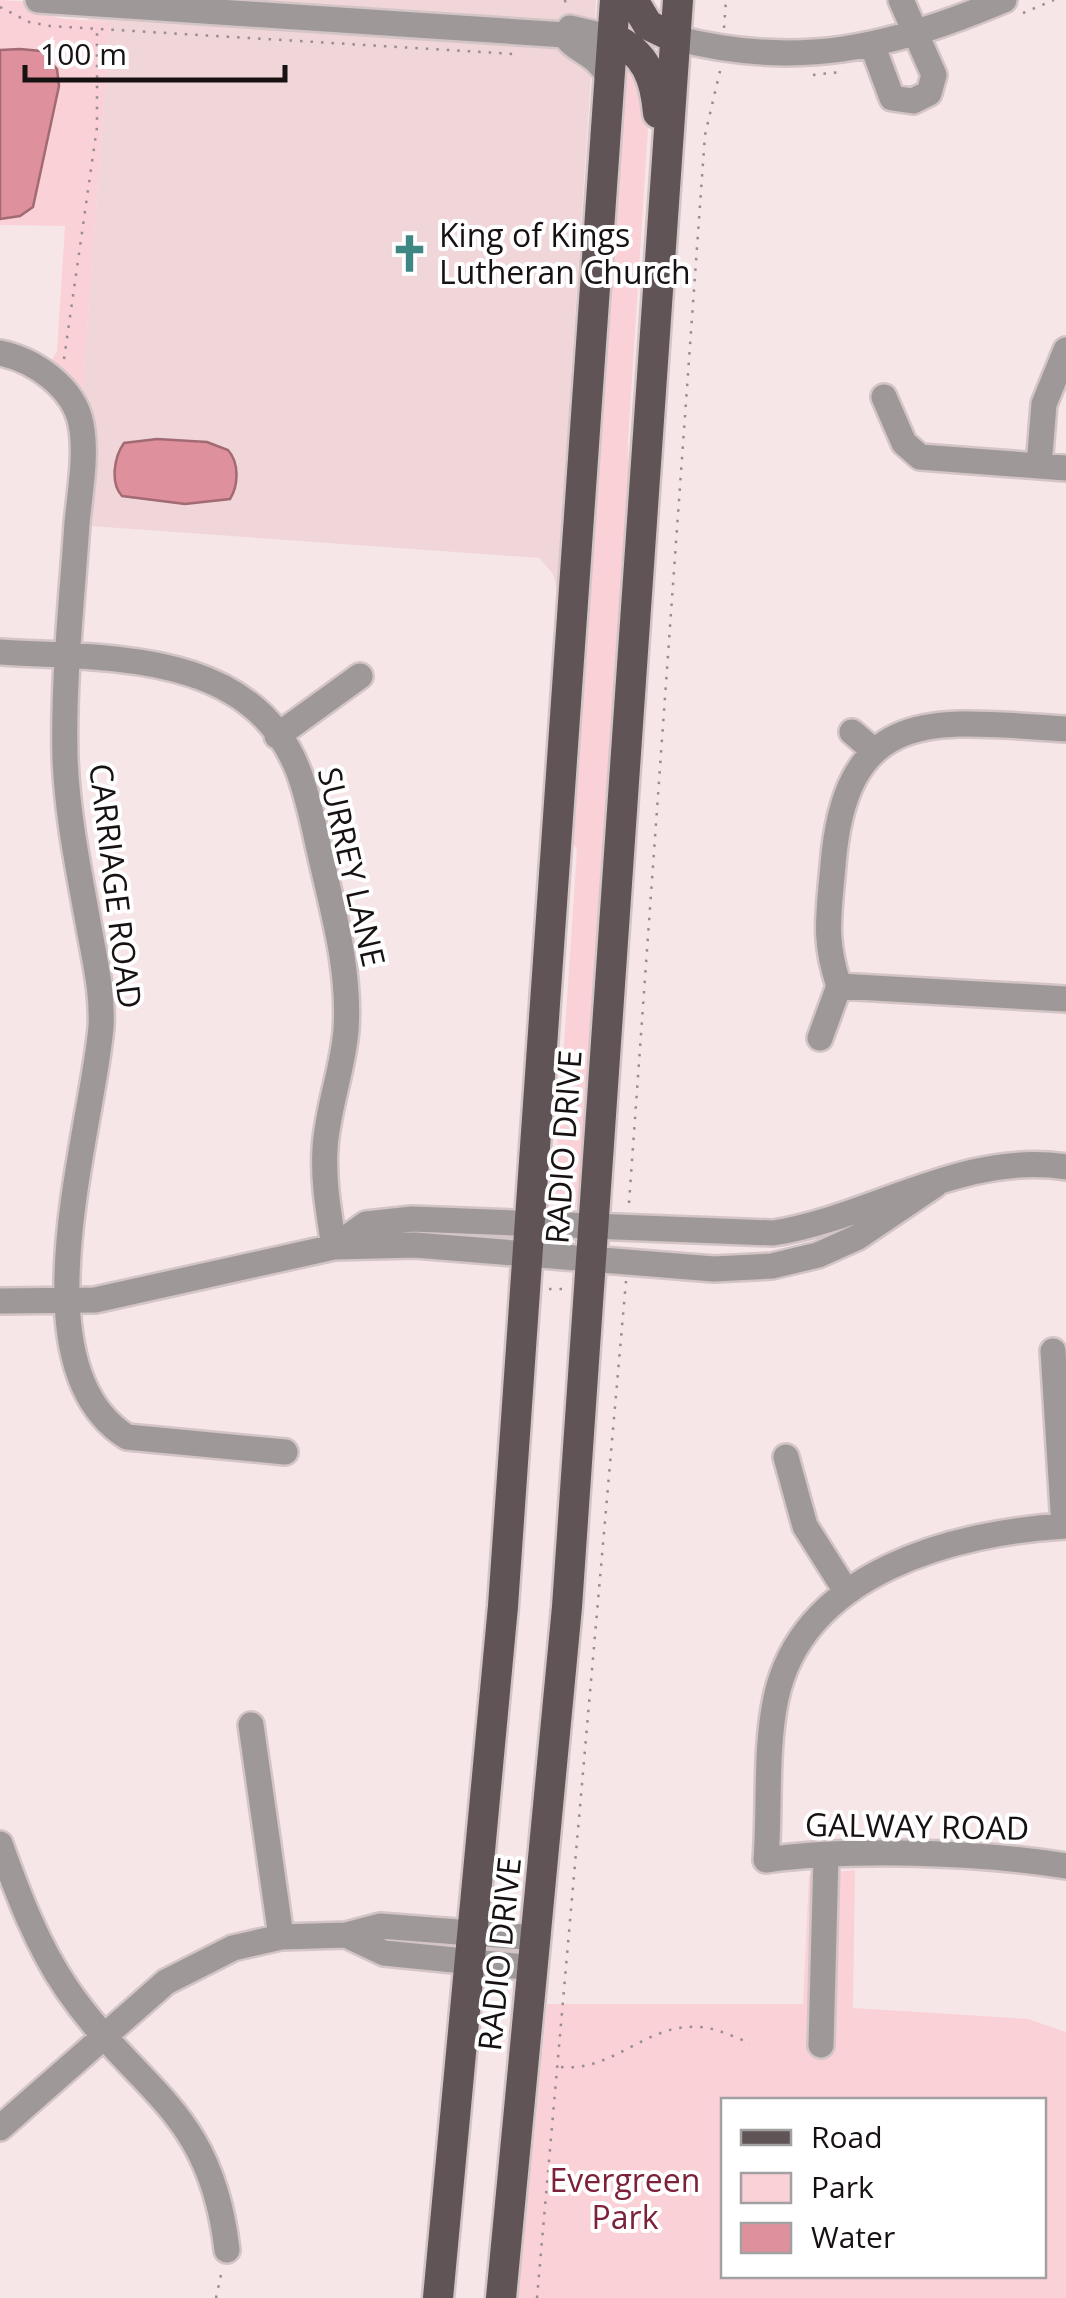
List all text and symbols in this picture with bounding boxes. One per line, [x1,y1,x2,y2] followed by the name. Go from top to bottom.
[25,20,285,82] scale bar
[40,33,127,74] text: 100 m
[439,213,691,293] place label: King of Kings Lutheran Church
[388,233,430,275] church icon: King of Kings Lutheran Church
[80,761,153,1011] street label: CARRIAGE ROAD
[309,763,396,970] street label: SURREY LANE
[534,1049,591,1245] street label: RADIO DRIVE
[805,1802,1030,1849] street label: GALWAY ROAD
[467,1855,530,2053] street label: RADIO DRIVE
[721,2098,1046,2278] legend
[811,2116,883,2157] text: Road
[550,2158,700,2238] park label: Evergreen Park
[811,2166,874,2207] text: Park
[811,2216,895,2257] text: Water

